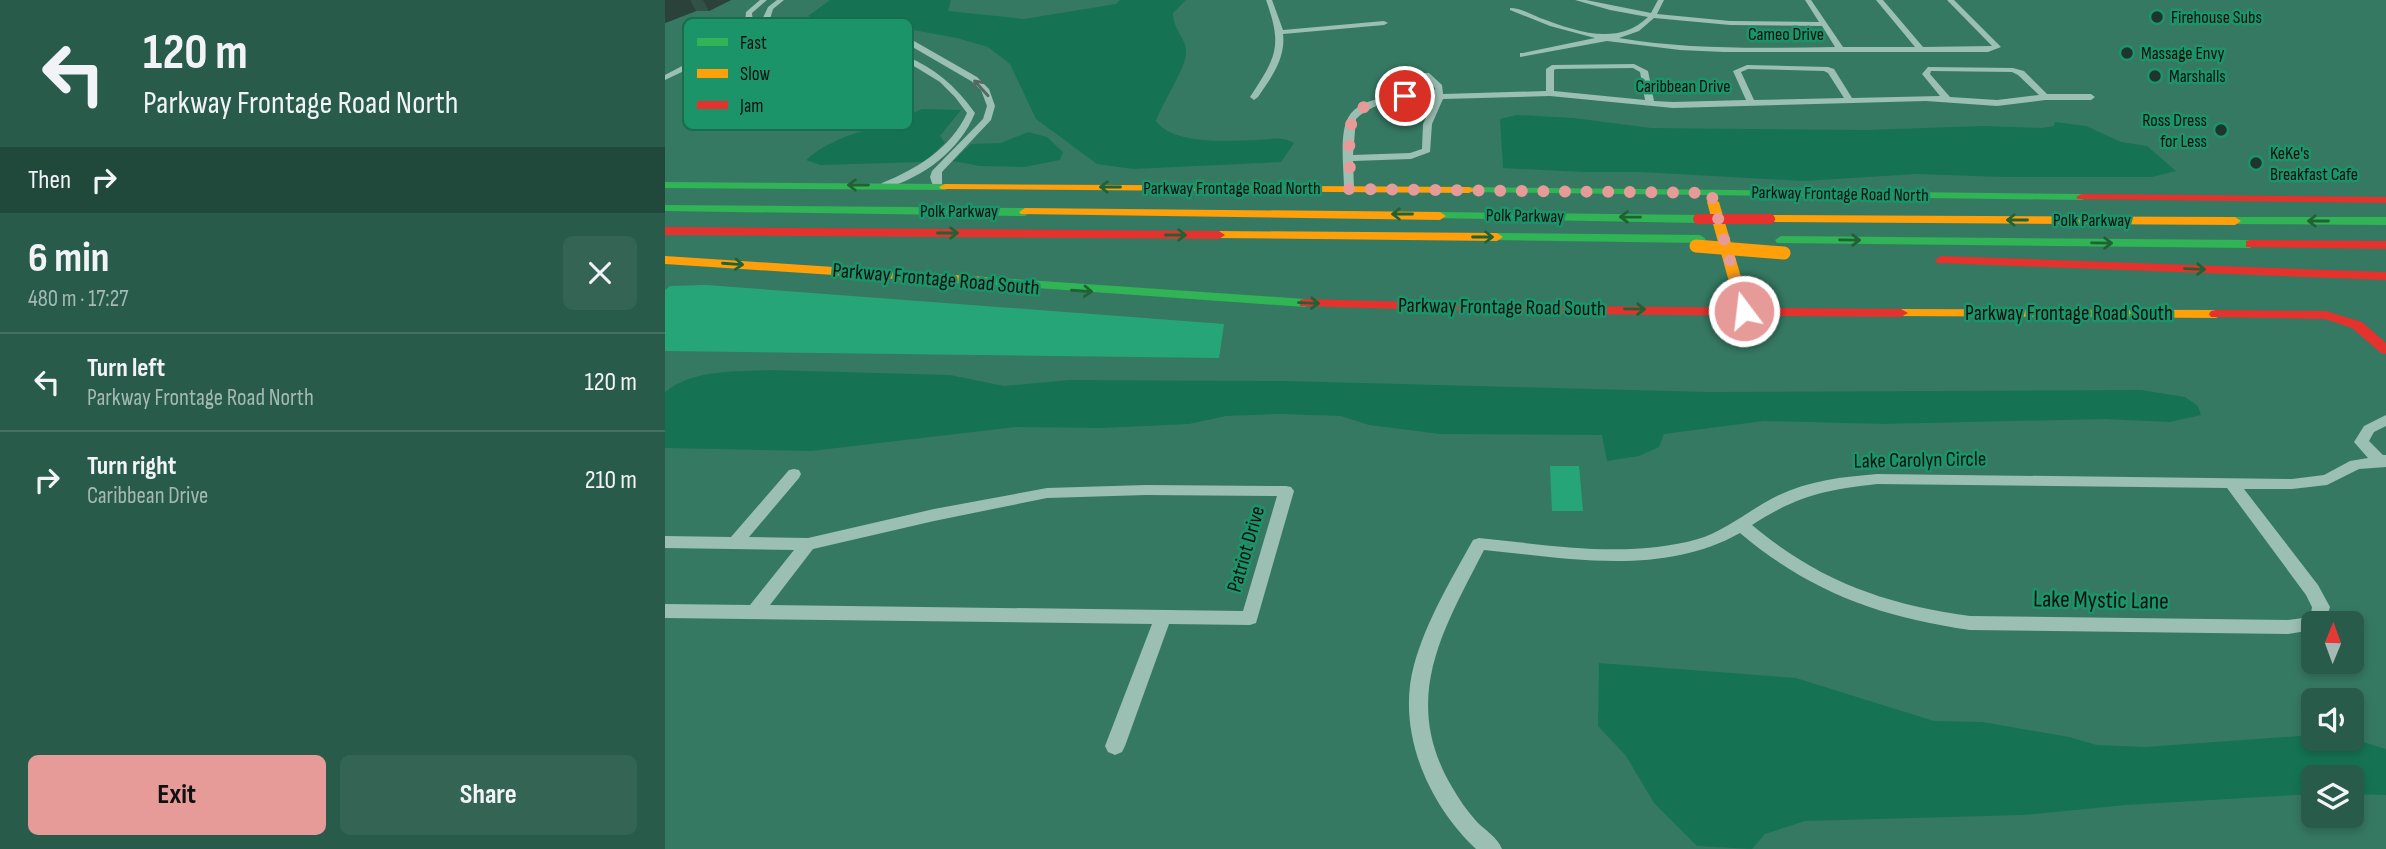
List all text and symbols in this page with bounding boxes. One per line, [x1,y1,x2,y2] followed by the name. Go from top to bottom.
[2171,7,2262,28] place label: Firehouse Subs
[2149,9,2165,25] marker: Firehouse Subs
[683,18,913,130] legend
[143,24,248,83] text: 120 m
[1748,24,1824,45] street label: Cameo Drive
[28,28,119,119] icon: left
[740,32,767,55] text: Fast
[2141,43,2224,64] place label: Massage Envy
[2119,45,2135,61] marker: Massage Envy
[740,63,770,86] text: Slow
[1375,66,1435,126] pin
[2169,66,2226,87] place label: Marshalls
[2147,68,2163,84] marker: Marshalls
[1636,76,1730,97] street label: Caribbean Drive
[1386,77,1424,115] icon: arrive
[973,79,990,96] one-way arrow
[143,84,458,123] text: Parkway Frontage Road North
[739,95,763,118] text: Jam
[2142,110,2207,152] place label: Ross Dress for Less
[2213,122,2229,138] marker: Ross Dress for Less
[2270,143,2358,185] place label: KeKe's Breakfast Cafe
[2248,155,2264,171] marker: KeKe's Breakfast Cafe
[85,161,123,199] icon: right
[28,165,71,196] text: Then
[846,178,869,192] one-way arrow
[1143,178,1321,199] street label: Parkway Frontage Road North
[1098,180,1121,194] one-way arrow
[1751,182,1929,206] street label: Parkway Frontage Road North
[920,201,998,222] street label: Polk Parkway
[1486,205,1564,227] street label: Polk Parkway
[1391,207,1414,221] one-way arrow
[2053,210,2131,231] street label: Polk Parkway
[1619,211,1642,224] one-way arrow
[2006,213,2029,227] one-way arrow
[2307,214,2330,228] one-way arrow
[937,226,960,240] one-way arrow
[1164,228,1187,242] one-way arrow
[1471,230,1494,244] one-way arrow
[28,233,109,284] text: 6 min
[1838,233,1861,247] one-way arrow
[563,236,637,310] button: close
[2090,236,2113,250] one-way arrow
[831,257,1041,301] street label: Parkway Frontage Road South
[721,258,744,271] one-way arrow
[2183,263,2206,276] one-way arrow
[1707,274,1781,348] position arrow
[28,285,128,313] text: 480 m · 17:27
[1070,285,1093,298] one-way arrow
[1398,293,1606,321] street label: Parkway Frontage Road South
[1298,296,1321,309] one-way arrow
[1965,301,2173,326] street label: Parkway Frontage Road South
[1623,302,1646,316] one-way arrow
[87,353,165,384] text: Turn left
[28,363,66,401] icon: left
[584,367,637,398] text: 120 m
[87,384,314,412] text: Parkway Frontage Road North
[1854,446,1986,474] street label: Lake Carolyn Circle
[87,451,176,482] text: Turn right
[28,461,66,499] icon: right
[585,465,637,496] text: 210 m
[87,482,208,510] text: Caribbean Drive
[1222,503,1270,595] street label: Patriot Drive
[2033,584,2169,616] street label: Lake Mystic Lane
[2301,611,2364,674] north arrow
[2301,611,2364,828] map controls
[2301,688,2364,751] button: sound
[28,755,326,835] button: Exit
[340,755,637,835] button: Share
[2301,765,2364,828] button: layers

